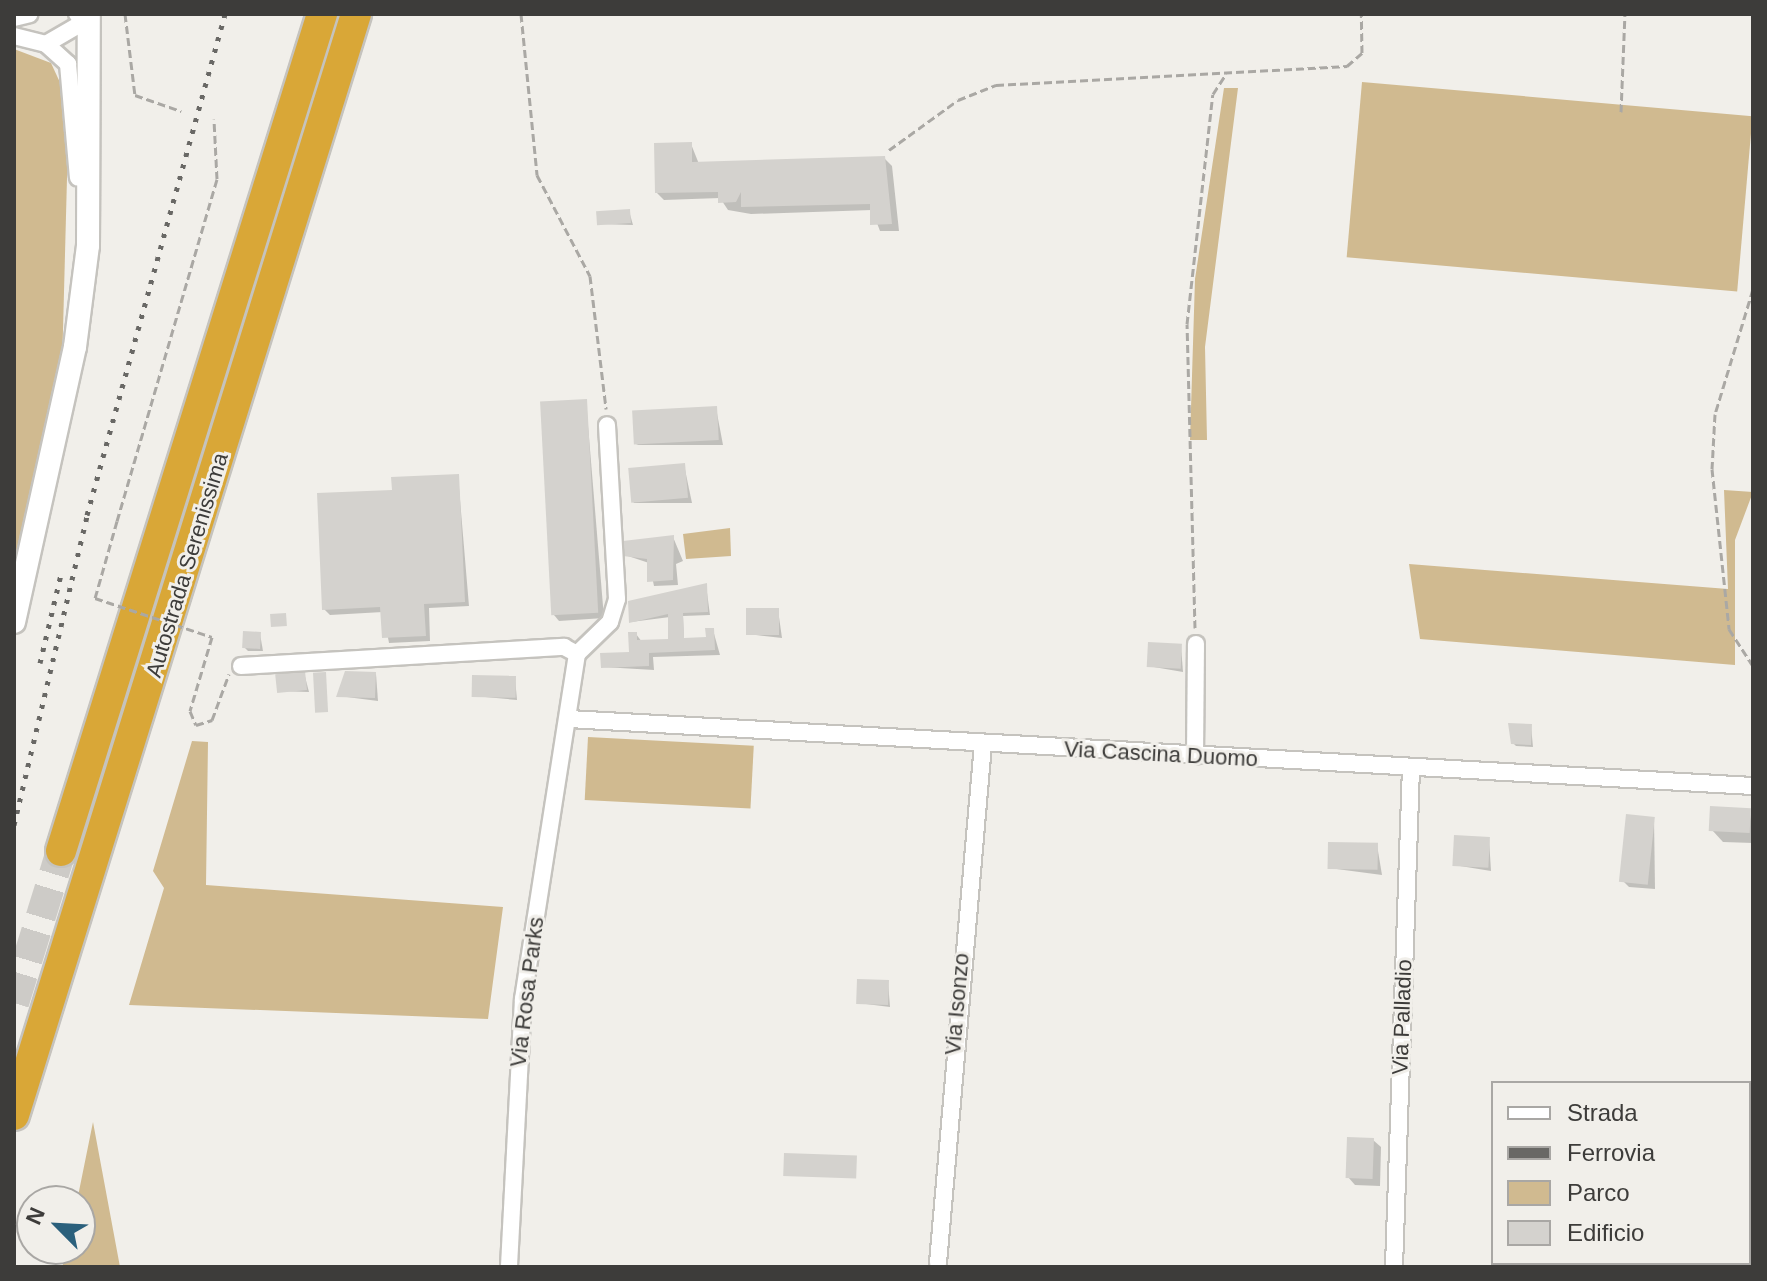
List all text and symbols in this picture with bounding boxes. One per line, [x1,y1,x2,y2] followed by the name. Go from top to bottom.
[140,449,234,681] street label: Autostrada Serenissima
[1063,736,1259,772] street label: Via Cascina Duomo
[505,915,549,1069] street label: Via Rosa Parks
[939,952,975,1056] street label: Via Isonzo
[1387,959,1417,1075] street label: Via Palladio
[1491,1081,1751,1265] legend
[1567,1099,1638,1126] text: Strada
[1567,1139,1655,1166] text: Ferrovia
[1567,1179,1630,1206] text: Parco
[16,1185,96,1265] north arrow
[21,1204,50,1228] text: N
[1567,1219,1644,1246] text: Edificio

